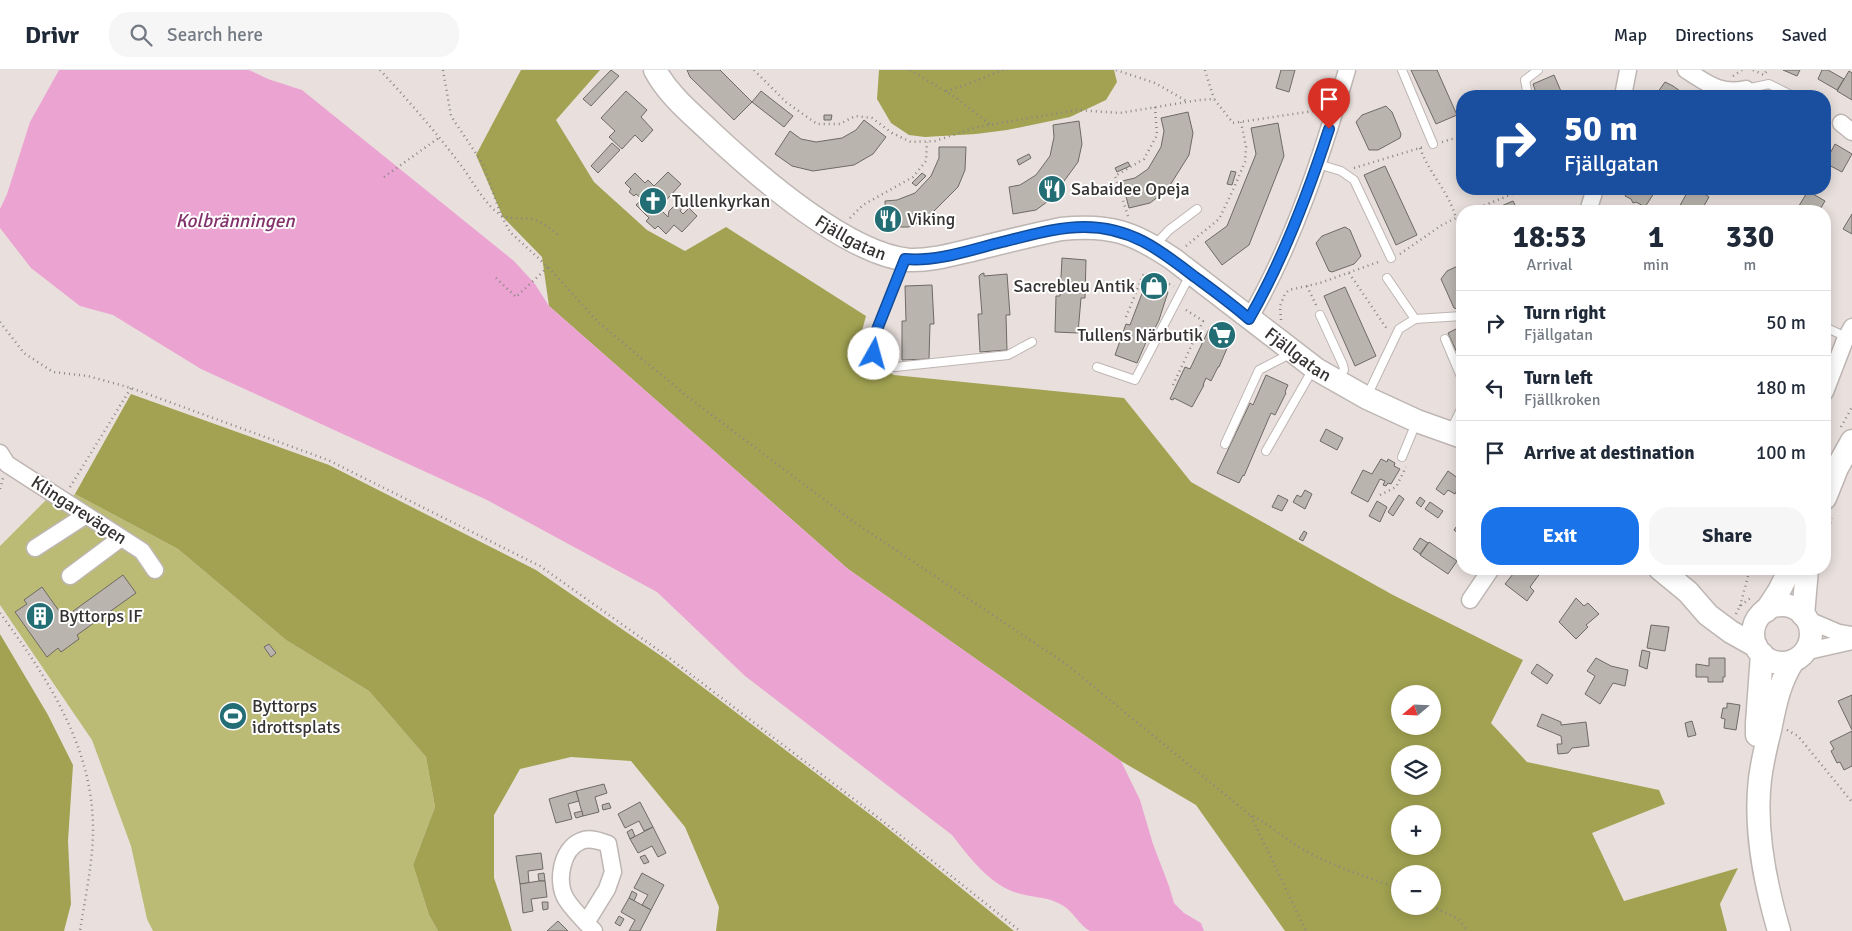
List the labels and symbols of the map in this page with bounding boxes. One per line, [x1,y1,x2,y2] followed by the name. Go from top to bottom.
[1308,78,1350,129] pin
[1037,174,1067,204] restaurant icon: Sabaidee Opeja
[1071,178,1190,200] place label: Sabaidee Opeja
[638,186,668,216] church icon: Tullenkyrkan
[672,190,770,212] place label: Tullenkyrkan
[873,204,903,234] restaurant icon: Viking
[907,208,955,230] place label: Viking
[175,209,295,233] water label: Kolbränningen
[811,210,889,265] street label: Fjällgatan
[1139,271,1169,301] shop icon: Sacrebleu Antik
[1014,275,1135,297] place label: Sacrebleu Antik
[1207,320,1237,350] supermarket icon: Tullens Närbutik
[1260,323,1335,386] street label: Fjällgatan
[1077,324,1203,346] place label: Tullens Närbutik
[847,327,899,379] position arrow
[27,471,131,549] street label: Klingarevägen
[25,601,55,631] building icon: Byttorps IF
[59,605,143,627] place label: Byttorps IF
[1391,685,1441,735] north arrow
[252,695,340,738] place label: Byttorps idrottsplats
[218,701,248,731] sports icon: Byttorps idrottsplats

